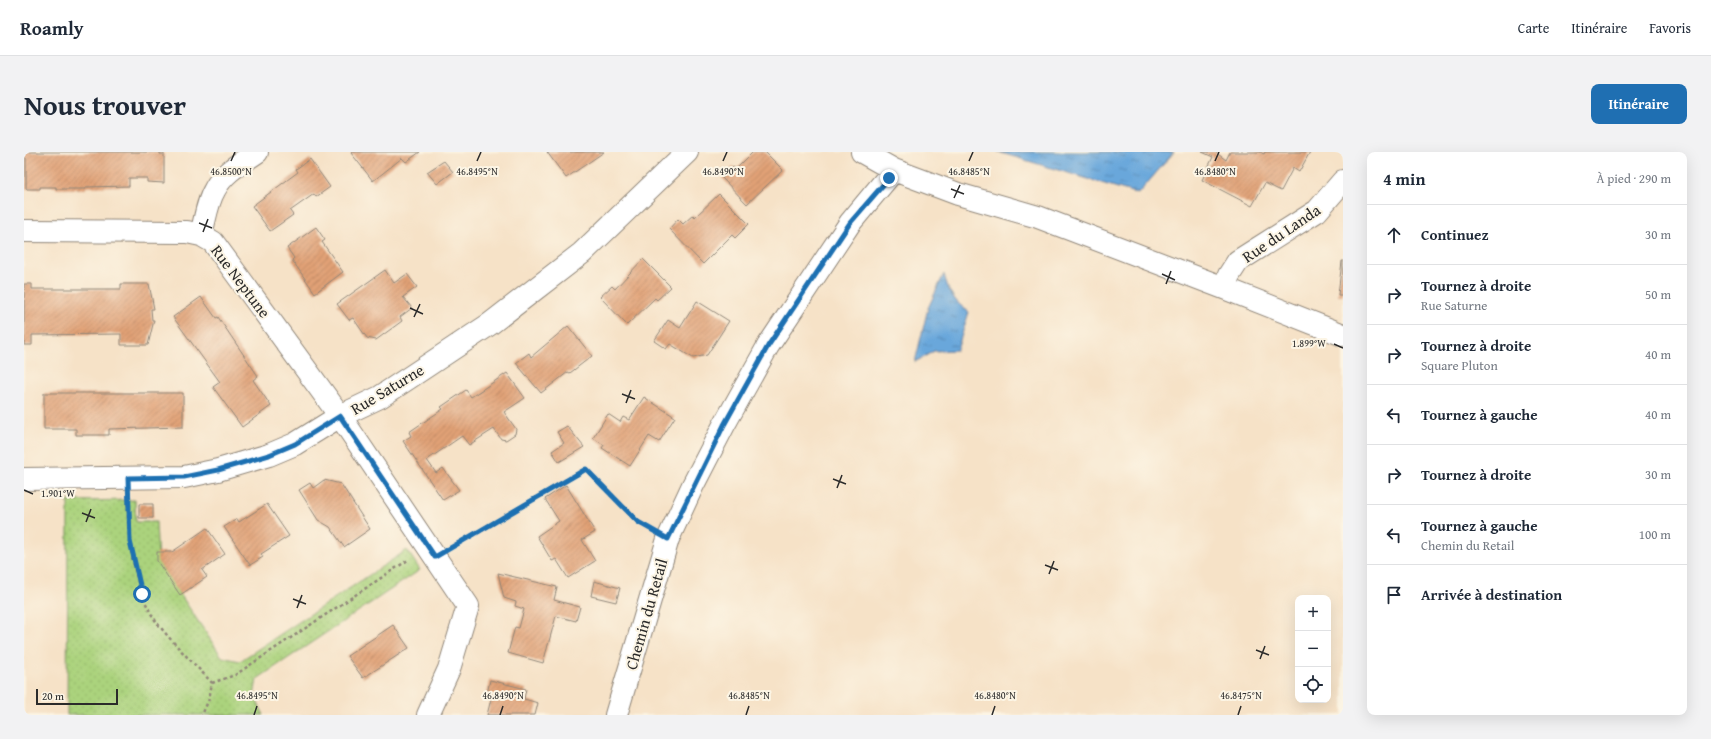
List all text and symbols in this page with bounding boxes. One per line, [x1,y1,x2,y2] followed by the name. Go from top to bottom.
[20,14,84,42] text: Roamly
[1518,18,1549,38] text: Carte
[1571,18,1627,38] text: Itinéraire
[1649,18,1691,38] text: Favoris
[24,84,186,125] text: Nous trouver
[1591,84,1687,124] button: Itinéraire
[210,164,252,179] text: 46.8500°N
[456,164,498,179] text: 46.8495°N
[702,164,744,179] text: 46.8490°N
[948,164,990,179] text: 46.8485°N
[1194,164,1236,179] text: 46.8480°N
[1383,166,1425,191] text: 4 min
[880,169,898,187] route end
[1596,169,1671,188] text: À pied · 290 m
[1237,198,1325,268] street label: Rue du Landa
[1383,224,1405,246] icon: ahead
[1421,224,1489,245] text: Continuez
[1645,225,1671,244] text: 30 m
[205,239,277,323] street label: Rue Neptune
[1421,275,1531,296] text: Tournez à droite
[1383,284,1405,306] icon: right
[1645,285,1671,304] text: 50 m
[1421,296,1487,315] text: Rue Saturne
[1421,335,1531,356] text: Tournez à droite
[1292,336,1326,351] text: 1.899°W
[1383,344,1405,366] icon: right
[1645,345,1671,364] text: 40 m
[1421,356,1498,375] text: Square Pluton
[346,358,428,420] street label: Rue Saturne
[1383,404,1405,426] icon: left
[1421,404,1538,425] text: Tournez à gauche
[1645,405,1671,424] text: 40 m
[1383,464,1405,486] icon: right
[1421,464,1531,485] text: Tournez à droite
[1645,465,1671,484] text: 30 m
[41,486,75,501] text: 1.901°W
[1421,515,1538,536] text: Tournez à gauche
[1383,524,1405,546] icon: left
[1639,525,1671,544] text: 100 m
[1421,536,1514,555] text: Chemin du Retail
[619,555,674,673] street label: Chemin du Retail
[1383,584,1405,606] icon: arrive
[1421,584,1562,605] text: Arrivée à destination
[133,585,151,603] route start
[1295,595,1331,703] map controls
[1295,595,1331,631] button: +
[1295,631,1331,667] button: −
[1295,667,1331,703] button: locate
[36,687,118,706] scale bar
[42,688,64,704] text: 20 m
[236,688,278,703] text: 46.8495°N
[482,688,524,703] text: 46.8490°N
[728,688,770,703] text: 46.8485°N
[974,688,1016,703] text: 46.8480°N
[1220,688,1262,703] text: 46.8475°N

